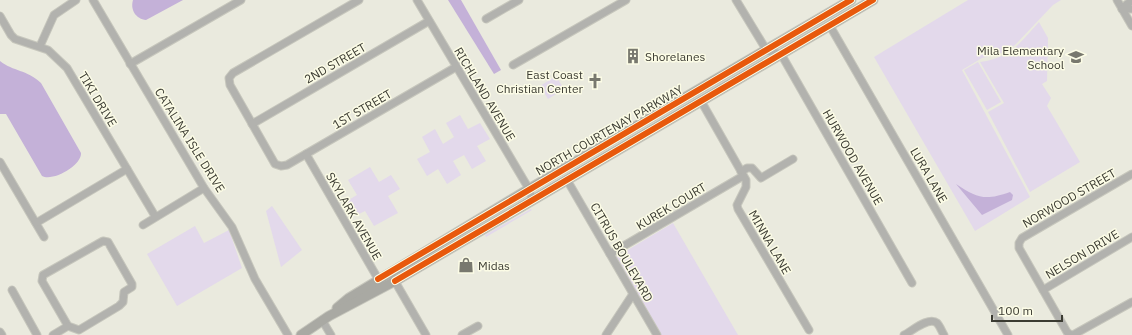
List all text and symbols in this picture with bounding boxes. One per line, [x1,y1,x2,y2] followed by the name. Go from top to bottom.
[301,39,369,87] street label: 2ND STREET
[977,43,1064,72] place label: Mila Elementary School
[451,44,519,144] street label: RICHLAND AVENUE
[624,47,642,65] building icon: Shorelanes
[1067,48,1085,66] school or university icon: Mila Elementary School
[645,49,706,64] place label: Shorelanes
[496,67,584,96] place label: East Coast Christian Center
[76,69,120,129] street label: TIKI DRIVE
[586,72,604,90] church icon: East Coast Christian Center
[533,82,685,178] street label: NORTH COURTENAY PARKWAY
[152,85,228,195] street label: CATALINA ISLE DRIVE
[330,86,394,132] street label: 1ST STREET
[820,107,886,207] street label: HURWOOD AVENUE
[907,145,951,205] street label: LURA LANE
[1020,165,1118,231] street label: NORWOOD STREET
[323,170,385,262] street label: SKYLARK AVENUE
[633,179,709,233] street label: KUREK COURT
[587,200,657,304] street label: CITRUS BOULEVARD
[746,207,794,277] street label: MINNA LANE
[1043,226,1121,282] street label: NELSON DRIVE
[457,256,475,274] shop icon: Midas
[478,258,510,273] place label: Midas
[992,297,1062,323] scale bar
[998,303,1033,318] text: 100 m

